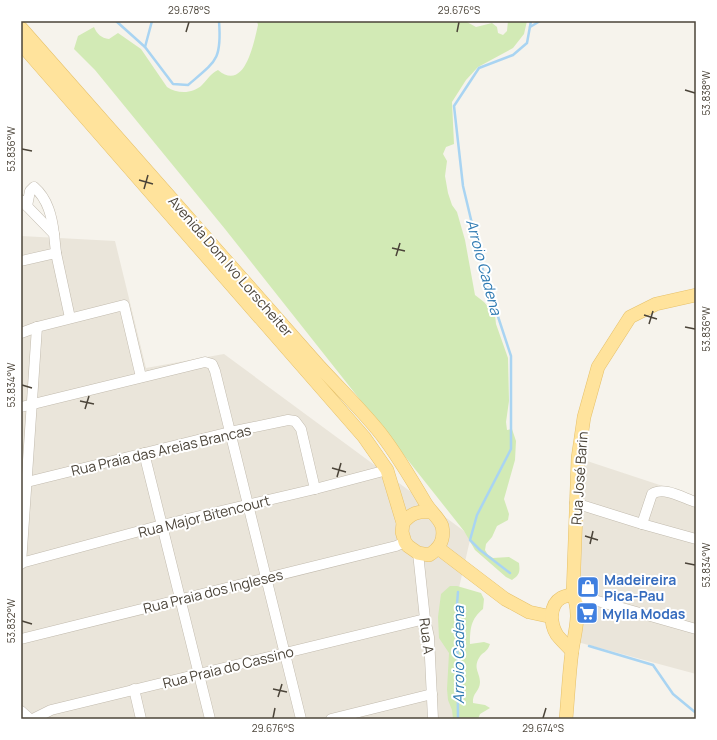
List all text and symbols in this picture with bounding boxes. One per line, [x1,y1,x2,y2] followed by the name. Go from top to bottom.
[168,3,210,17] text: 29.678°S
[438,3,480,17] text: 29.676°S
[699,70,713,115] text: 53.838°W
[4,126,18,172] text: 53.836°W
[165,192,297,340] street label: Avenida Dom Ivo Lorscheiter
[461,217,507,318] water label: Arroio Cadena
[699,306,713,352] text: 53.836°W
[4,362,18,407] text: 53.834°W
[69,420,253,480] street label: Rua Praia das Areias Brancas
[566,431,592,525] street label: Rua José Barin
[136,490,272,542] street label: Rua Major Bitencourt
[699,542,713,587] text: 53.834°W
[141,564,285,618] street label: Rua Praia dos Ingleses
[604,570,676,605] place label: Madeireira Pica-Pau
[575,574,601,600] shop icon: Madeireira Pica-Pau
[4,598,18,643] text: 53.832°W
[574,600,600,626] supermarket icon: Mylla Modas
[602,604,686,623] place label: Mylla Modas
[448,605,469,704] water label: Arroio Cadena
[415,617,439,655] street label: Rua A
[161,642,295,692] street label: Rua Praia do Cassino
[252,721,294,735] text: 29.676°S
[522,721,564,735] text: 29.674°S

